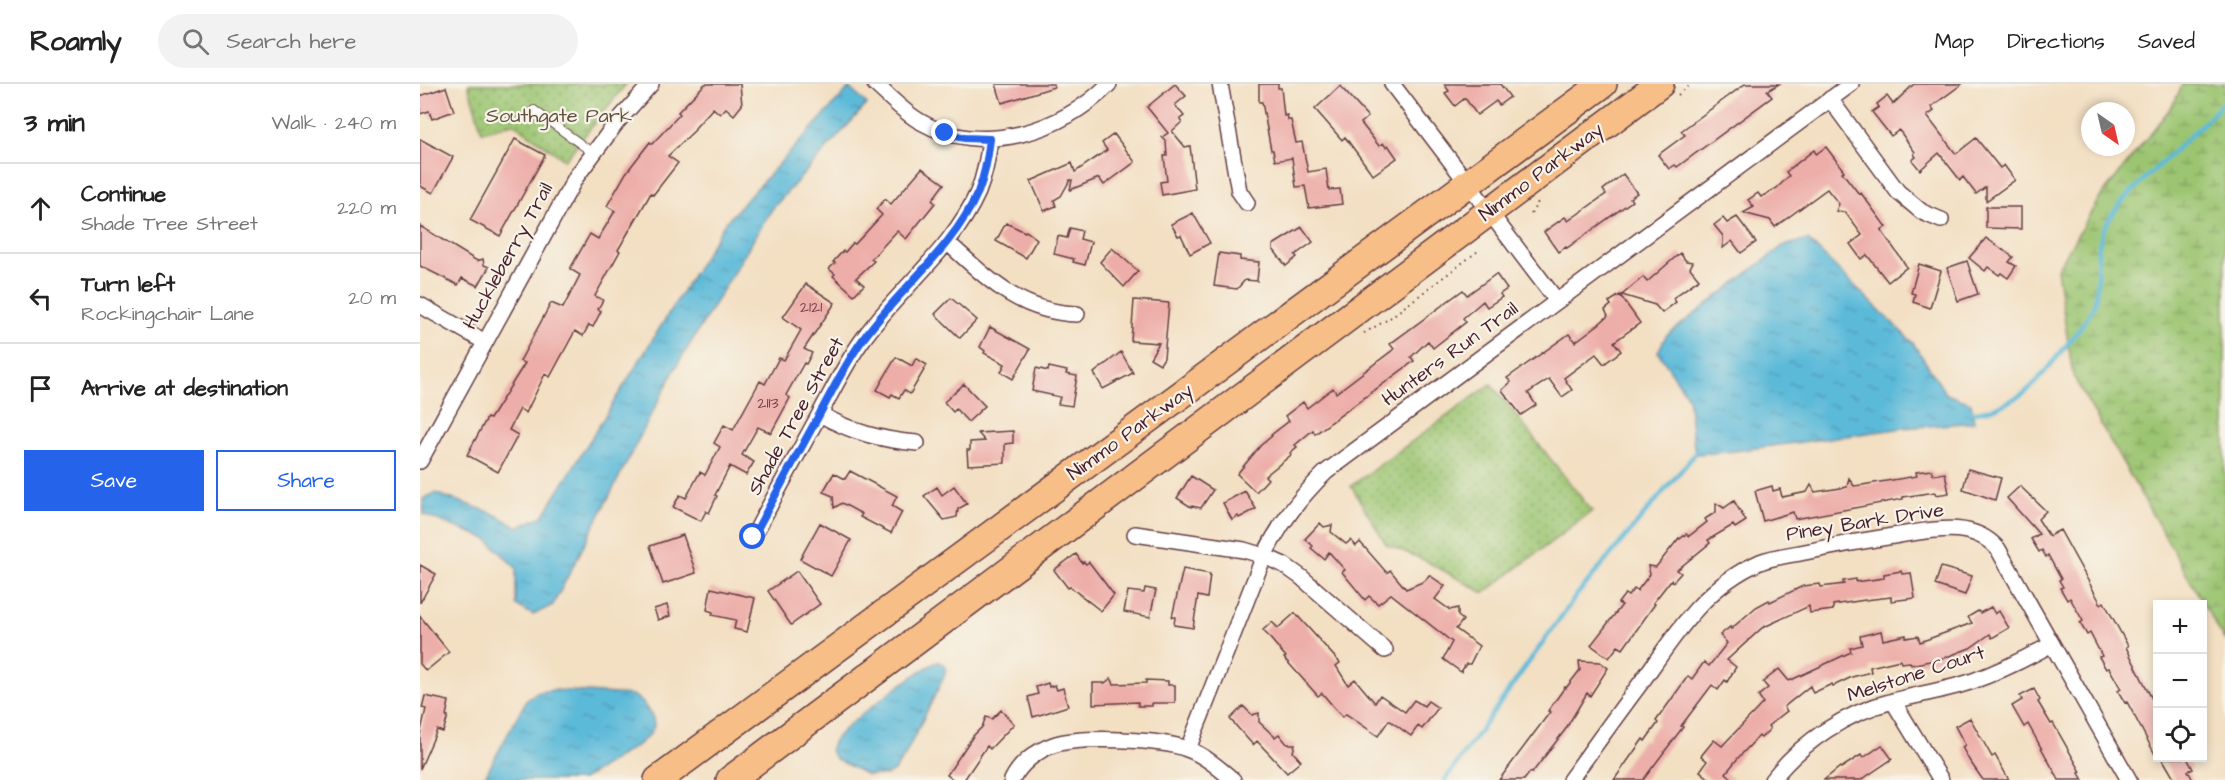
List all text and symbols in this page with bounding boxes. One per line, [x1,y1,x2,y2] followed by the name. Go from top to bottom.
[158,14,578,68] search box
[30,22,122,61] text: Roamly
[179,25,212,58] icon: search
[227,26,356,57] text: Search here
[1934,27,1974,56] text: Map
[2007,27,2105,56] text: Directions
[2138,27,2195,56] text: Saved
[486,102,632,131] park label: Southgate Park
[2081,102,2135,156] north arrow
[24,105,85,141] text: 3 min
[272,109,396,137] text: Walk · 240 m
[1473,116,1610,229] street label: Nimmo Parkway
[931,119,957,145] route end
[456,177,561,335] street label: Huckleberry Trail
[81,179,166,210] text: Continue
[24,192,57,225] icon: ahead
[337,194,396,222] text: 220 m
[81,210,258,238] text: Shade Tree Street
[81,269,175,300] text: Turn left
[24,282,57,315] icon: left
[348,284,396,312] text: 20 m
[1376,295,1524,413] street label: Hunters Run Trail
[800,296,822,318] house number: 2121
[81,300,254,328] text: Rockingchair Lane
[741,332,851,500] street label: Shade Tree Street
[24,372,57,405] icon: arrive
[81,373,288,404] text: Arrive at destination
[1061,377,1199,488] street label: Nimmo Parkway
[757,392,779,414] house number: 2113
[24,450,204,511] button: Save
[216,450,396,511] button: Share
[1784,496,1946,549] street label: Piney Bark Drive
[739,523,765,549] route start
[2153,600,2207,762] map controls
[2153,600,2207,654] button: +
[1843,639,1989,709] street label: Melstone Court
[2153,654,2207,708] button: −
[2153,708,2207,762] button: locate

